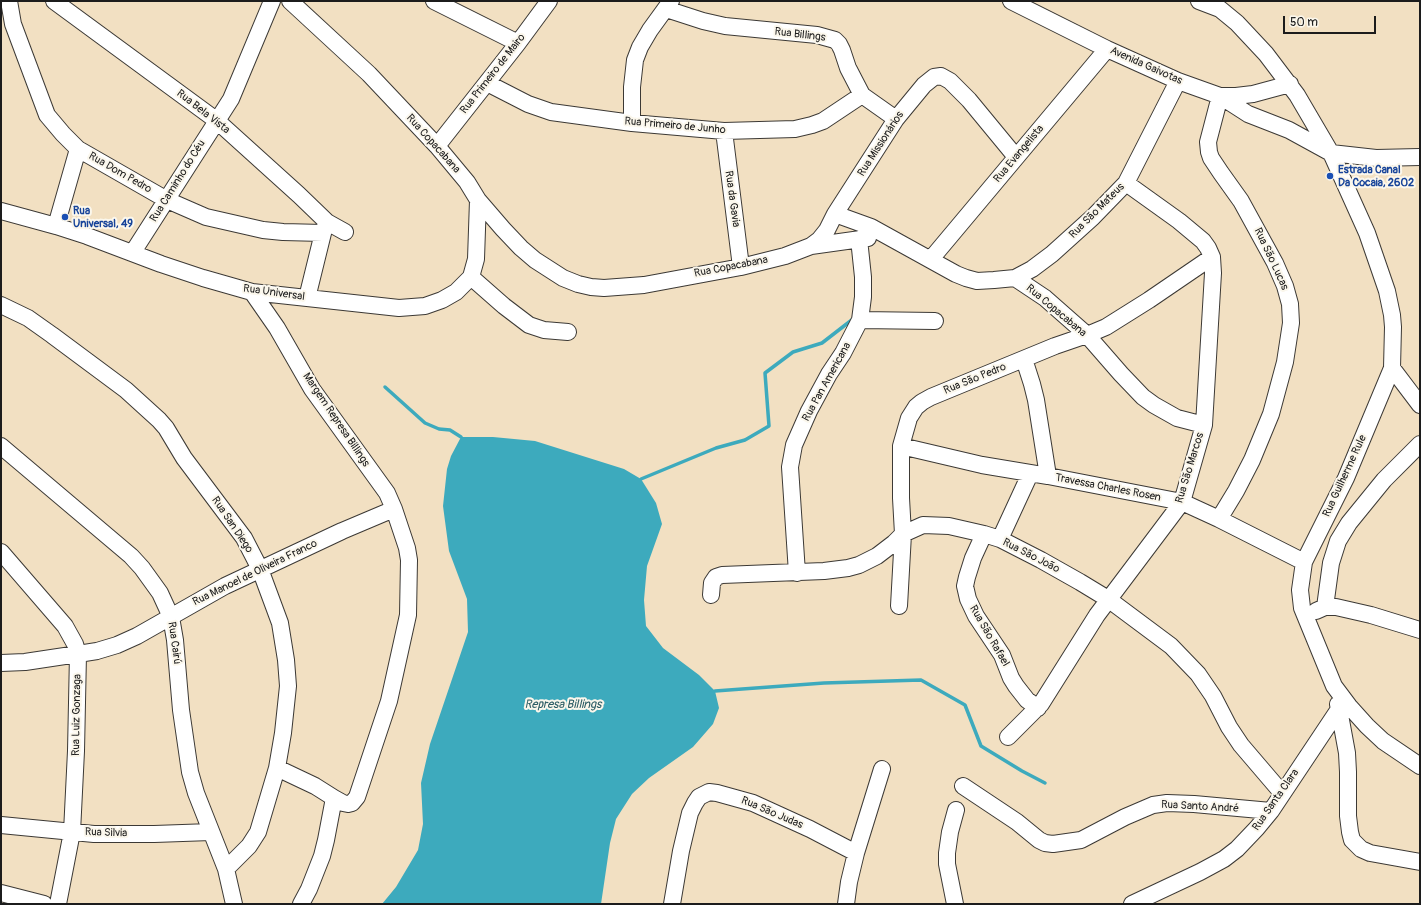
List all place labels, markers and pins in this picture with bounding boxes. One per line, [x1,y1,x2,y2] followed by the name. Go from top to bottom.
[1338,163,1414,189] place label: Estrada Canal Da Cocaia, 2602
[1325,171,1335,181] marker: Estrada Canal Da Cocaia, 2602
[73,204,133,230] place label: Rua Universal, 49
[60,212,70,222] marker: Rua Universal, 49

